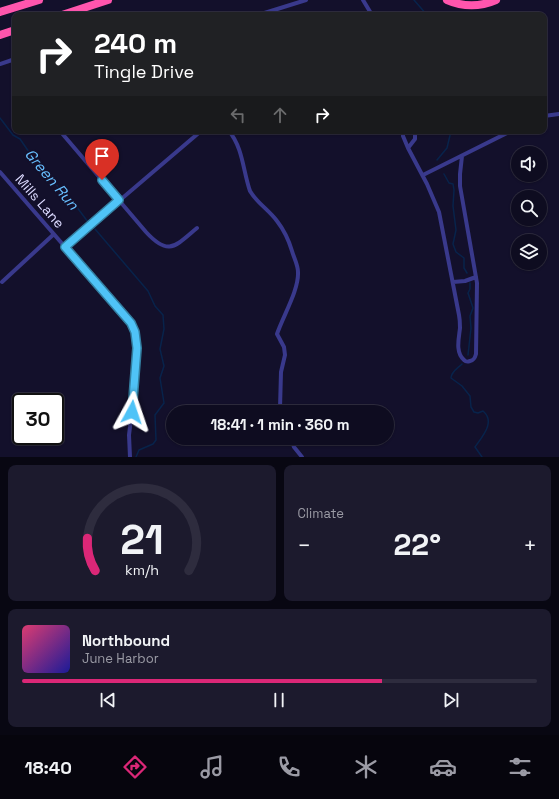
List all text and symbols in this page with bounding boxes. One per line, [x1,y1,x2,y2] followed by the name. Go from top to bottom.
[94,25,177,61] text: 240 m
[28,28,80,80] icon: right
[94,60,194,83] text: Tingle Drive
[227,104,249,126] icon: left
[269,104,291,126] icon: ahead
[311,104,333,126] icon: right
[85,139,119,180] pin
[21,145,84,214] water label: Green Run
[91,145,113,167] icon: arrive
[511,146,547,270] map controls
[511,146,547,182] button: sound
[12,170,68,232] street label: Mills Lane
[511,190,547,226] button: search
[511,234,547,270] button: layers
[111,391,153,433] position arrow
[12,393,64,445] speed limit sign: 30
[210,415,350,434] text: 18:41 · 1 min · 360 m
[298,505,344,522] text: Climate
[120,513,164,566] text: 21
[394,525,441,564] text: 22°
[298,531,311,559] text: −
[523,531,537,559] text: +
[125,561,159,579] text: km/h
[82,631,170,650] text: Northbound
[82,650,159,667] text: June Harbor
[97,689,119,711] icon: previous
[268,689,290,711] icon: pause
[440,689,462,711] icon: next
[121,753,149,781] icon: directions
[198,753,226,781] icon: music
[275,753,303,781] icon: phone
[352,753,380,781] icon: climate
[429,753,457,781] icon: car
[506,753,534,781] icon: filters
[25,756,72,779] text: 18:40

